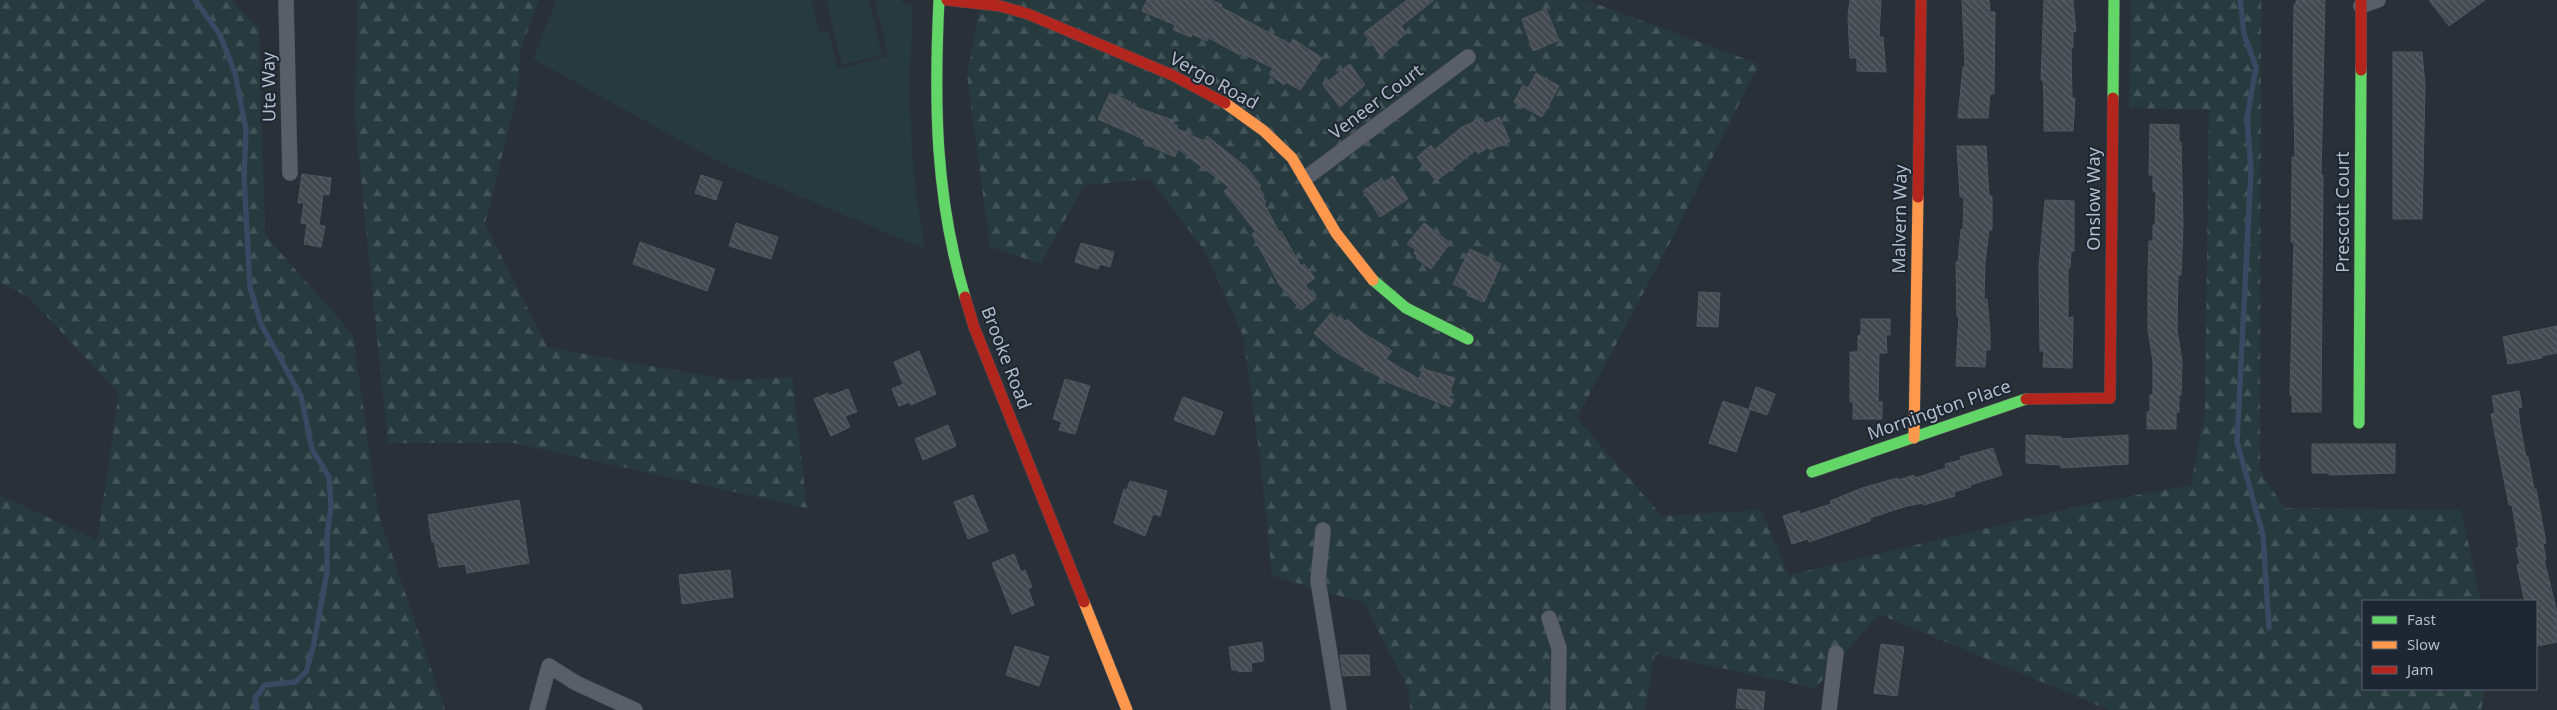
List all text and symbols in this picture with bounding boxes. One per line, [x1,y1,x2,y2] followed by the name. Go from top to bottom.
[1166,46,1263,114] street label: Vergo Road
[255,51,281,122] street label: Ute Way
[1324,58,1428,144] street label: Veneer Court
[2081,146,2105,251] street label: Onslow Way
[2330,151,2354,273] street label: Prescott Court
[1886,163,1912,274] street label: Malvern Way
[976,303,1038,412] street label: Brooke Road
[1864,373,2014,445] street label: Mornington Place
[2362,600,2537,690] legend
[2407,609,2436,629] text: Fast
[2407,634,2440,654] text: Slow
[2405,659,2434,679] text: Jam

